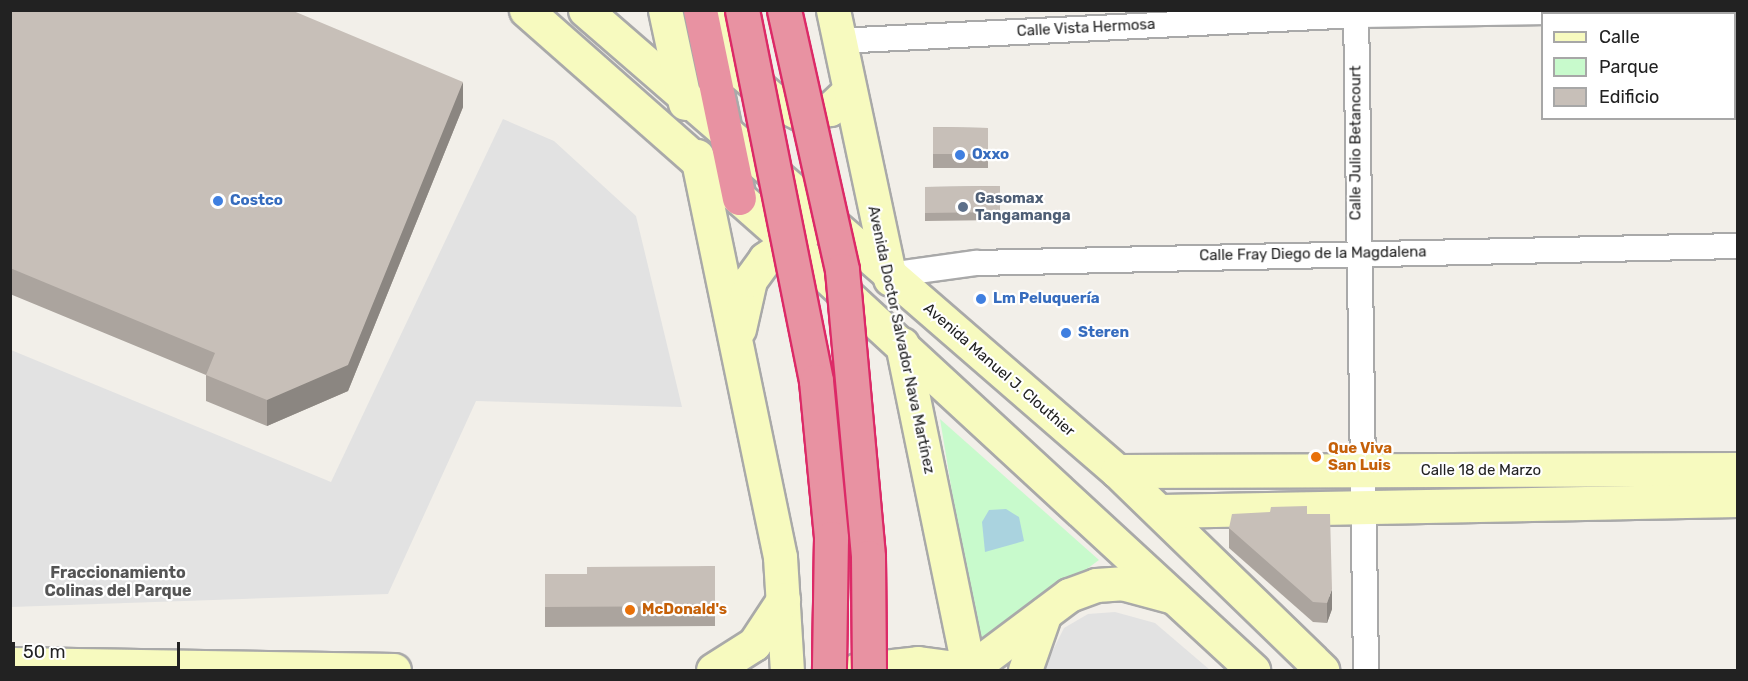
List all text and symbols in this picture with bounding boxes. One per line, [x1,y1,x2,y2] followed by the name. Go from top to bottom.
[1541,12,1736,120] legend
[1016,15,1156,41] street label: Calle Vista Hermosa
[1599,26,1640,48] text: Calle
[1599,56,1659,78] text: Parque
[1347,66,1365,220] street label: Calle Julio Betancourt
[1599,86,1659,108] text: Edificio
[972,146,1009,164] place label: Oxxo
[953,148,967,162] marker: Oxxo
[975,189,1071,224] place label: Gasomax Tangamanga
[230,192,283,210] place label: Costco
[211,194,225,208] marker: Costco
[956,200,970,214] marker: Gasomax Tangamanga
[864,204,938,476] street label: Avenida Doctor Salvador Nava Martínez
[1199,243,1427,265] street label: Calle Fray Diego de la Magdalena
[993,290,1100,308] place label: Lm Peluquería
[974,292,988,306] marker: Lm Peluquería
[920,299,1078,441] street label: Avenida Manuel J. Clouthier
[1078,324,1129,342] place label: Steren
[1059,326,1073,340] marker: Steren
[1328,439,1392,474] place label: Que Viva San Luis
[1309,450,1323,464] marker: Que Viva San Luis
[1421,462,1541,480] street label: Calle 18 de Marzo
[45,563,191,601] district label: Fraccionamiento Colinas del Parque
[642,601,727,619] place label: McDonald's
[623,603,637,617] marker: McDonald's
[15,630,183,668] scale bar
[23,641,66,663] text: 50 m

